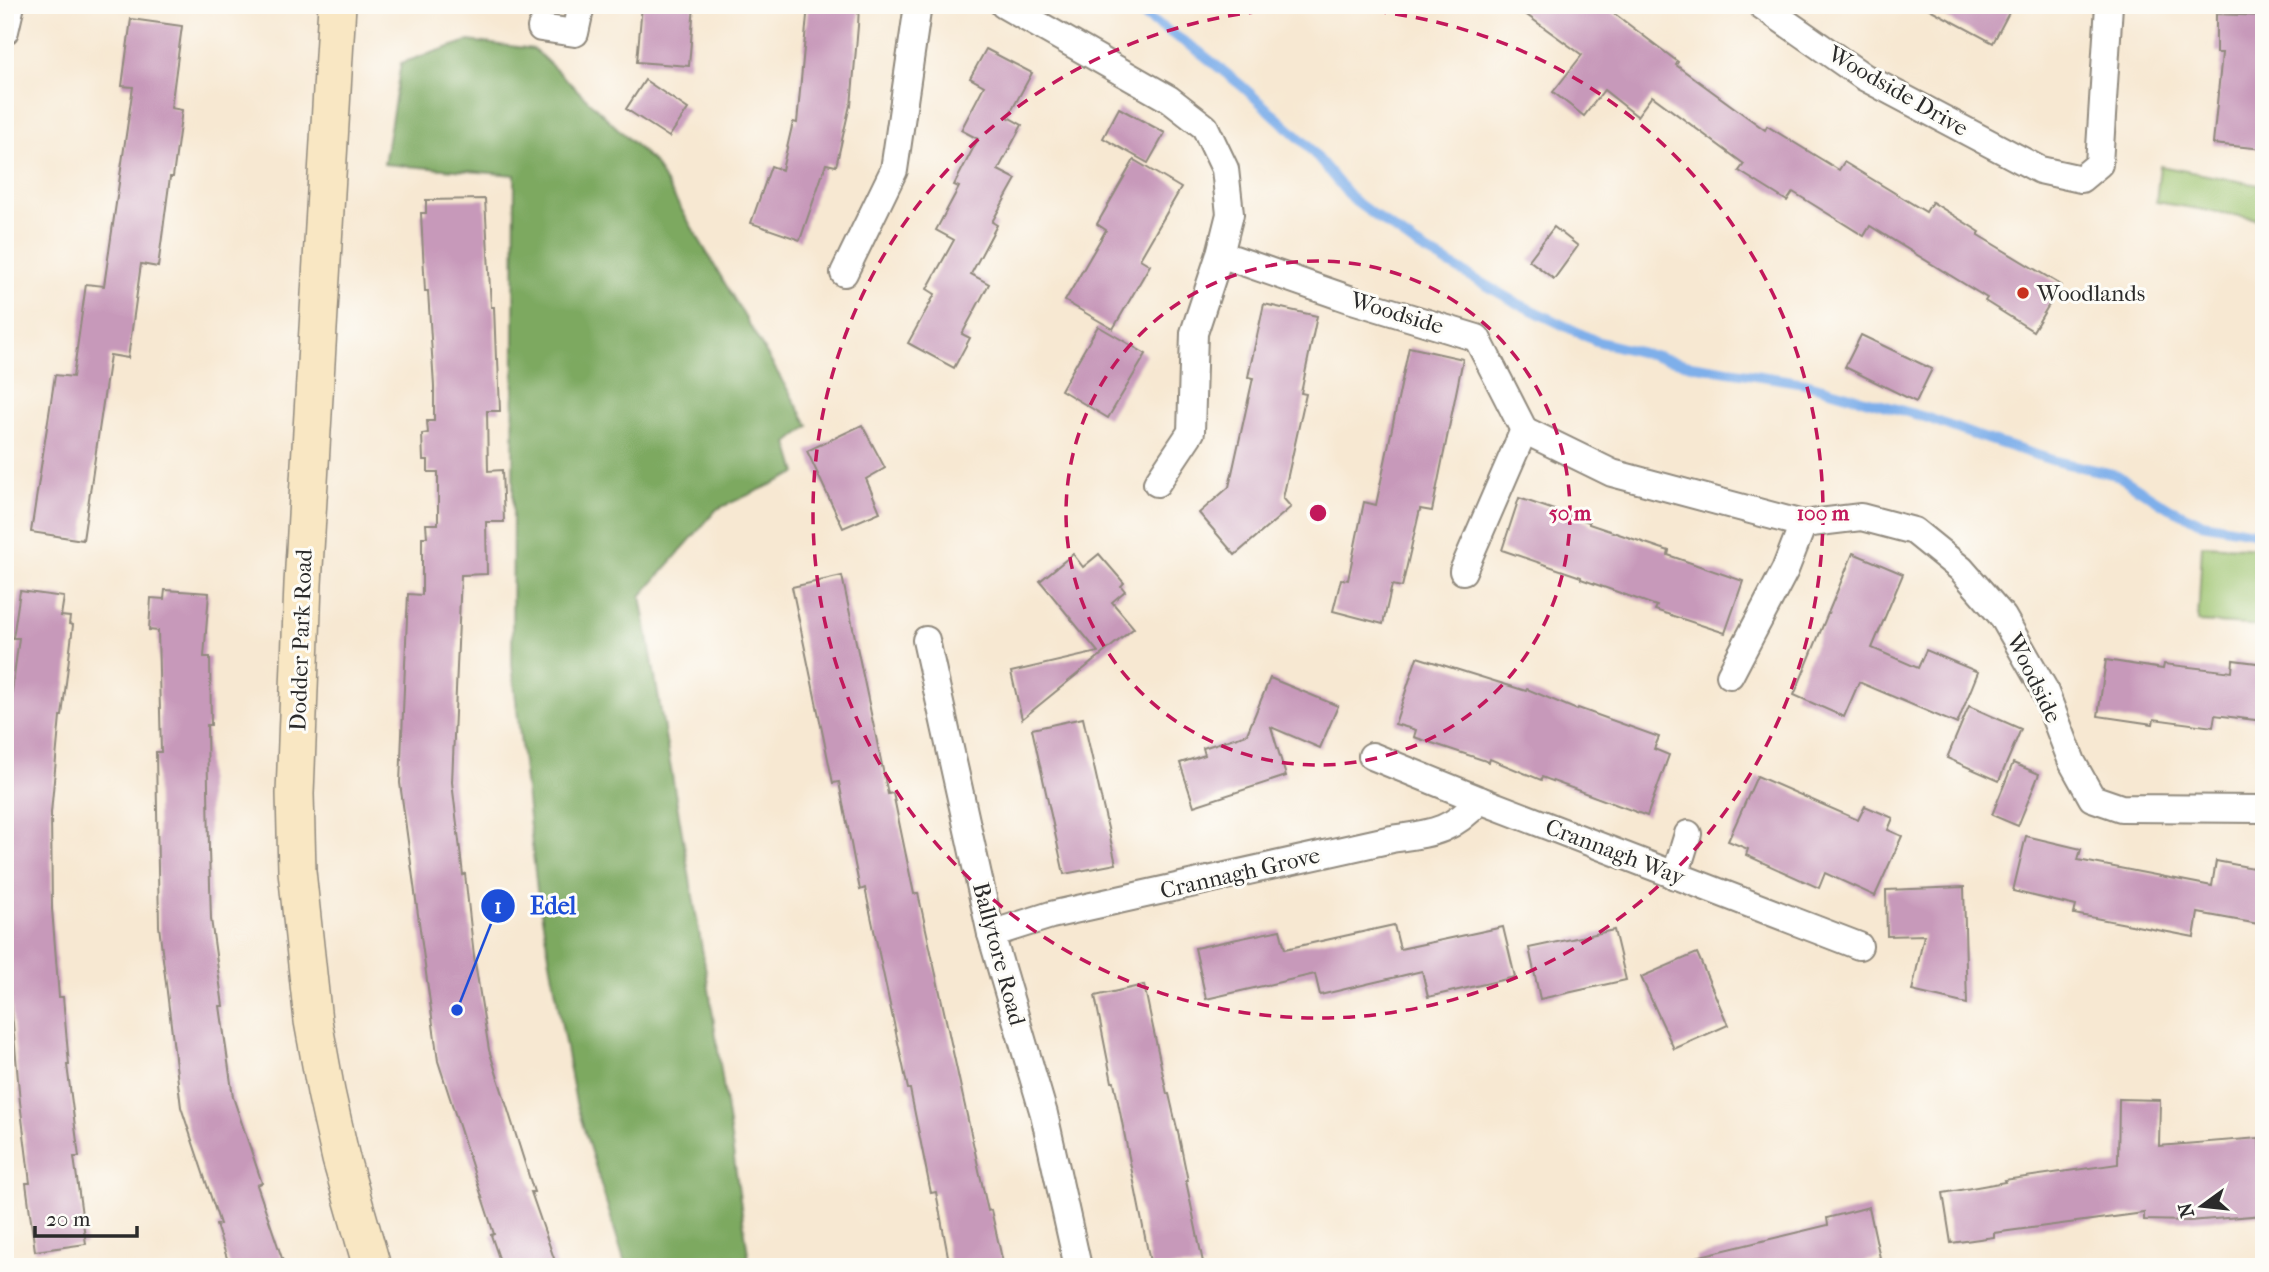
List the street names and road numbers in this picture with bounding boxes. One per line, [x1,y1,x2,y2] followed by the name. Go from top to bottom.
[1822,40,1973,142] street label: Woodside Drive
[1346,286,1447,340] street label: Woodside
[284,548,318,732] street label: Dodder Park Road
[2000,628,2067,727] street label: Woodside
[1542,813,1689,891] street label: Crannagh Way
[1158,842,1322,904] street label: Crannagh Grove
[967,880,1031,1029] street label: Ballytore Road

